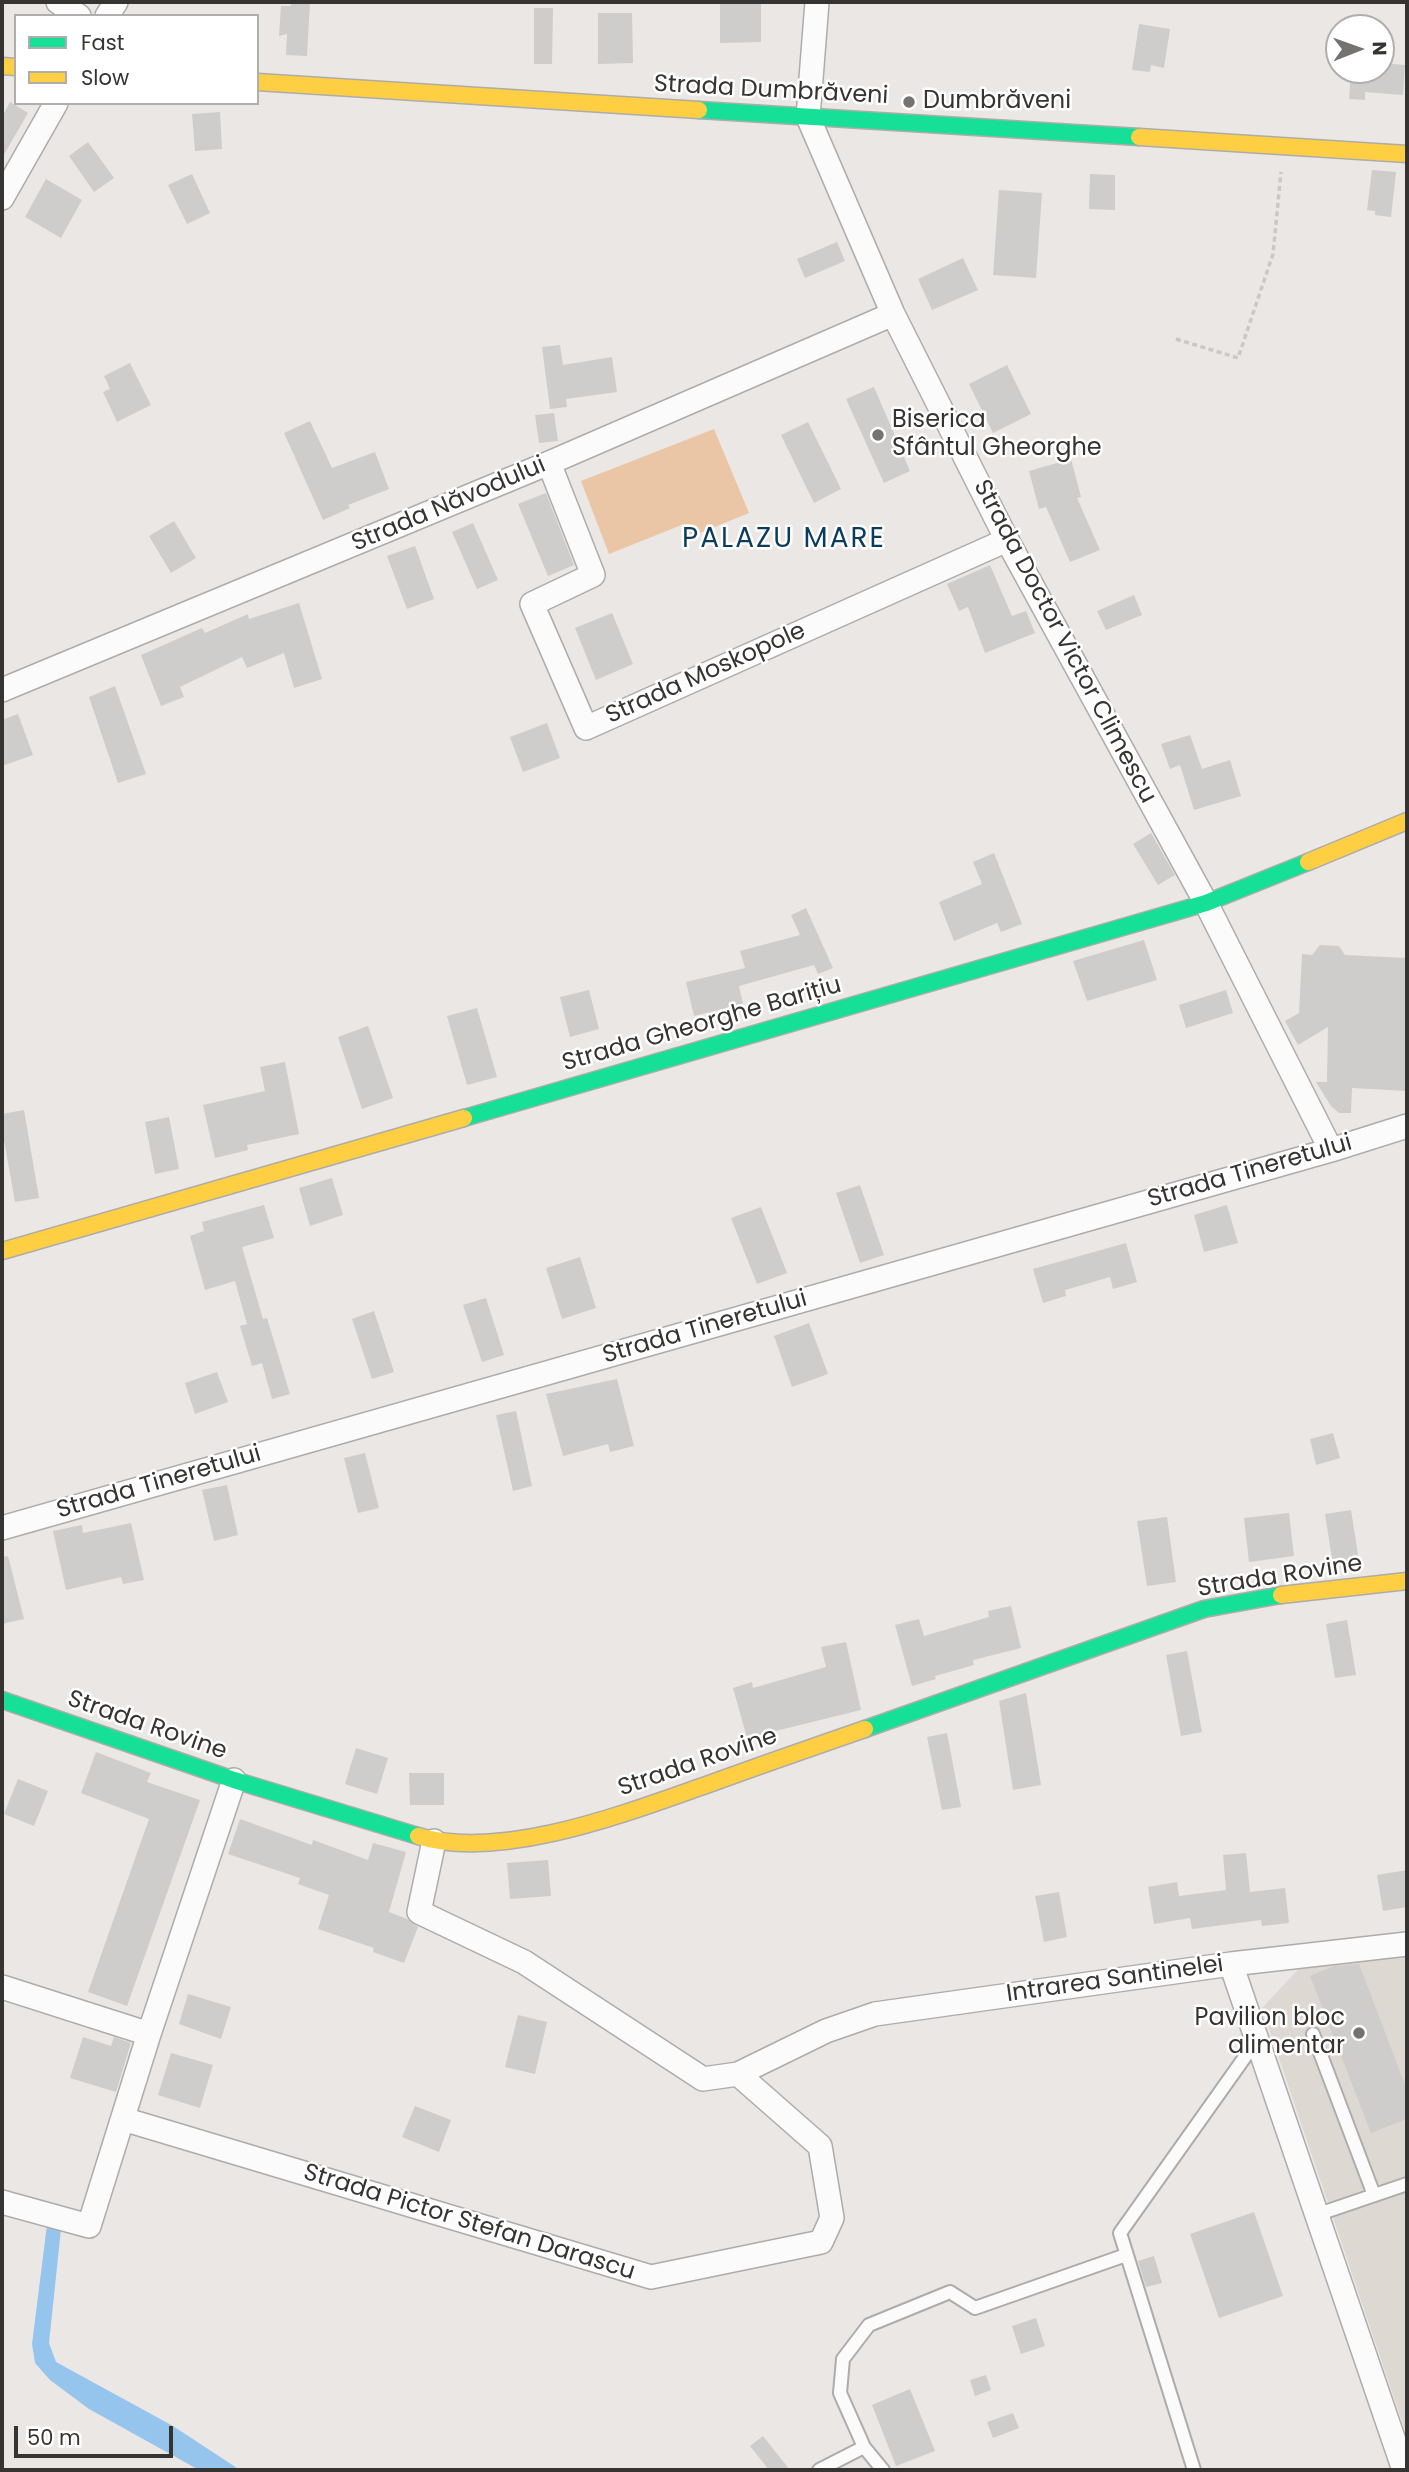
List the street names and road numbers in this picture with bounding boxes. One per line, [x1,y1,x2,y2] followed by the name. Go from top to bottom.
[653,70,889,112] street label: Strada Dumbrăveni
[348,451,550,559] street label: Strada Năvodului
[966,476,1162,808] street label: Strada Doctor Victor Climescu
[602,617,810,731] street label: Strada Moskopole
[559,971,845,1079] street label: Strada Gheorghe Barițiu
[1145,1129,1355,1215] street label: Strada Tineretului
[600,1285,810,1371] street label: Strada Tineretului
[54,1440,264,1526] street label: Strada Tineretului
[1196,1550,1364,1604] street label: Strada Rovine
[64,1685,230,1767] street label: Strada Rovine
[615,1722,781,1804] street label: Strada Rovine
[1005,1951,1225,2009] street label: Intrarea Santinelei
[300,2159,638,2287] street label: Strada Pictor Stefan Darascu

